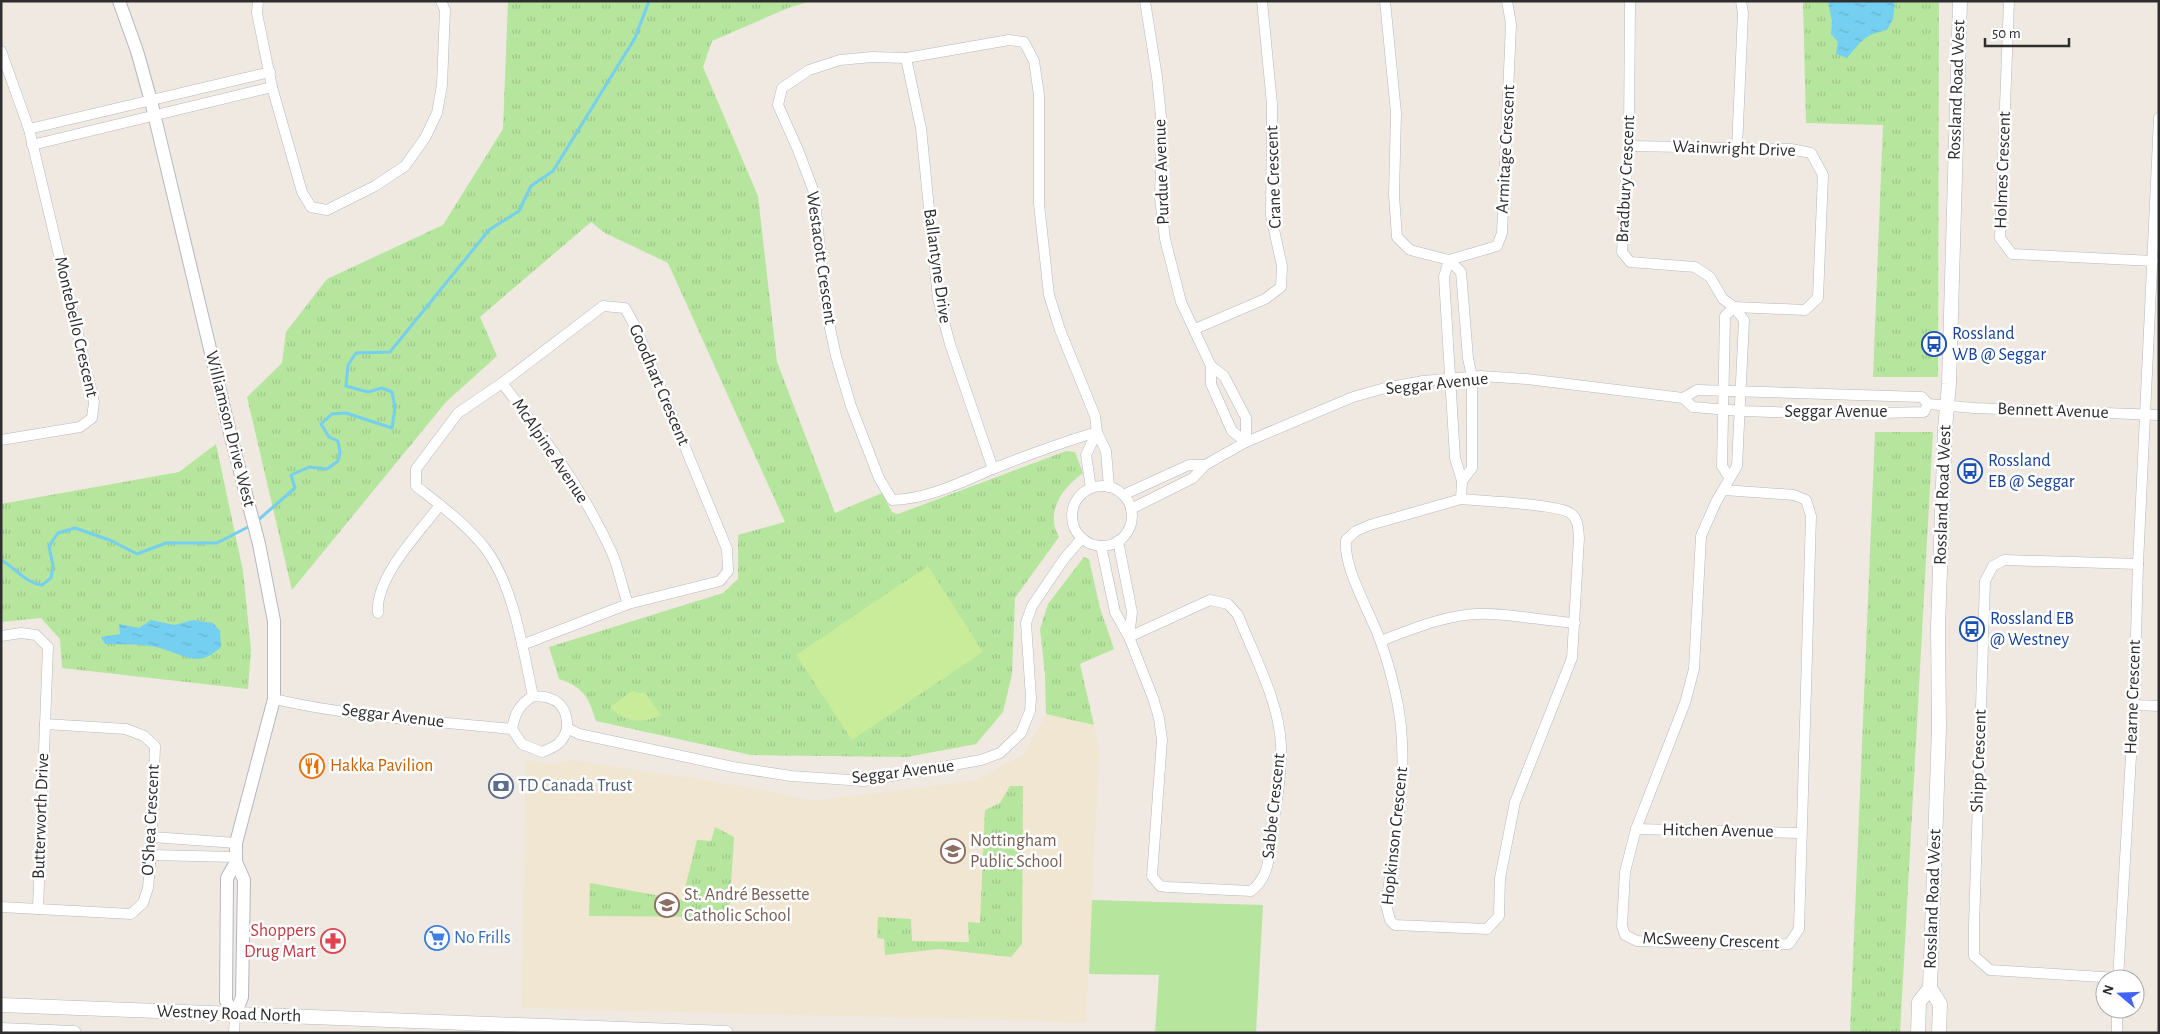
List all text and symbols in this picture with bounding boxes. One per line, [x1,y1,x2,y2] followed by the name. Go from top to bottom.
[1985,15,2069,47] scale bar
[1946,19,1968,160] street label: Rossland Road West
[1992,26,2021,41] text: 50 m
[1494,84,1518,214] street label: Armitage Crescent
[1992,111,2014,229] street label: Holmes Crescent
[1614,115,1638,243] street label: Bradbury Crescent
[1151,119,1173,225] street label: Purdue Avenue
[1263,125,1285,229] street label: Crane Crescent
[1672,138,1796,160] street label: Wainwright Drive
[803,190,839,326] street label: Westacott Crescent
[920,207,954,325] street label: Ballantyne Drive
[51,255,101,399] street label: Montebello Crescent
[625,322,693,448] street label: Goodhart Crescent
[1952,325,2046,364] place label: Rossland WB @ Seggar
[1921,331,1947,357] bus stop icon: Rossland WB @ Seggar
[202,349,258,509] street label: Williamson Drive West
[1385,370,1489,398] street label: Seggar Avenue
[508,395,592,507] street label: McAlpine Avenue
[1997,400,2109,422] street label: Bennett Avenue
[1785,403,1887,421] street label: Seggar Avenue
[1932,424,1954,565] street label: Rossland Road West
[1988,452,2075,491] place label: Rossland EB @ Seggar
[1957,458,1983,484] bus stop icon: Rossland EB @ Seggar
[1990,610,2074,649] place label: Rossland EB @ Westney
[1959,616,1985,642] bus stop icon: Rossland EB @ Westney
[2122,639,2144,755] street label: Hearne Crescent
[341,701,445,731] street label: Seggar Avenue
[1968,709,1990,813] street label: Shipp Crescent
[1259,752,1289,860] street label: Sabbe Crescent
[30,753,52,879] street label: Butterworth Drive
[299,753,325,779] restaurant icon: Hakka Pavilion
[330,757,433,775] place label: Hakka Pavilion
[851,757,955,787] street label: Seggar Avenue
[139,764,163,876] street label: O'Shea Crescent
[1379,765,1411,906] street label: Hopkinson Crescent
[488,773,514,799] bank icon: TD Canada Trust
[518,777,632,795] place label: TD Canada Trust
[1662,821,1774,841] street label: Hitchen Avenue
[1922,828,1944,969] street label: Rossland Road West
[970,832,1063,871] place label: Nottingham Public School
[940,838,966,864] school or university icon: Nottingham Public School
[684,886,810,925] place label: St. André Bessette Catholic School
[654,892,680,918] school or university icon: St. André Bessette Catholic School
[244,922,316,961] place label: Shoppers Drug Mart
[424,925,450,951] supermarket icon: No Frills
[320,928,346,954] pharmacy icon: Shoppers Drug Mart
[454,929,511,947] place label: No Frills
[1642,930,1780,952] street label: McSweeny Crescent
[2095,969,2145,1019] north arrow
[2100,983,2117,997] text: N
[156,1002,302,1026] street label: Westney Road North

